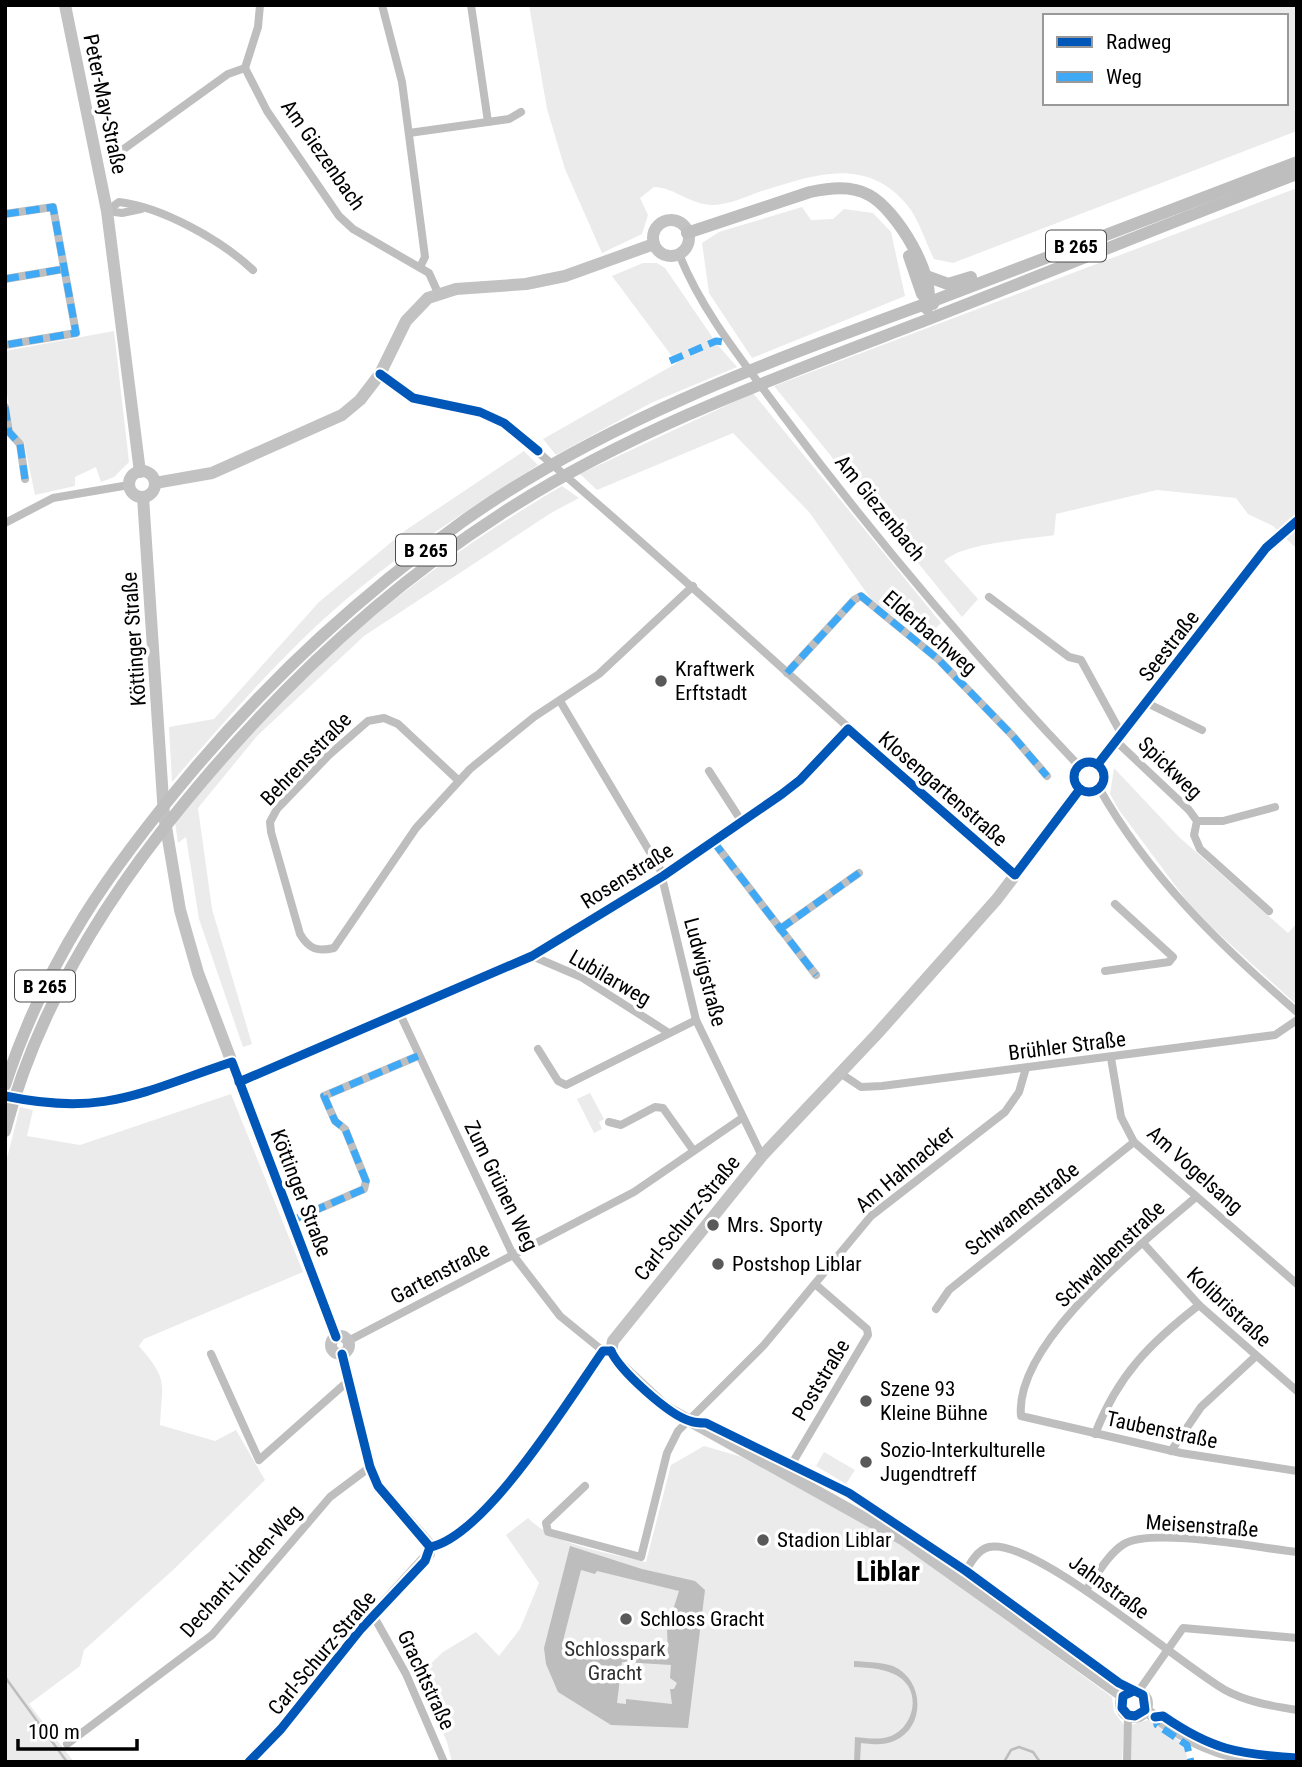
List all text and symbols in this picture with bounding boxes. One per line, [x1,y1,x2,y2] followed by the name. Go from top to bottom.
[1043,14,1288,105] legend
[1106,30,1171,54] text: Radweg
[78,32,132,176] street label: Peter-May-Straße
[1106,65,1142,89] text: Weg
[276,95,370,215] street label: Am Giezenbach
[1046,230,1106,262] road number: B 265
[830,450,930,566] street label: Am Giezenbach
[396,534,456,566] road number: B 265
[117,571,151,707] street label: Köttinger Straße
[878,586,982,680] street label: Elderbachweg
[1134,606,1204,686] street label: Seestraße
[675,657,755,705] place label: Kraftwerk Erftstadt
[653,673,669,689] marker: Kraftwerk Erftstadt
[256,707,356,810] street label: Behrensstraße
[874,727,1012,851] street label: Klosengartenstraße
[1133,732,1207,804] street label: Spickweg
[577,838,678,914] street label: Rosenstraße
[679,915,731,1029] street label: Ludwigstraße
[565,945,655,1011] street label: Lubilarweg
[15,970,75,1002] road number: B 265
[1007,1027,1127,1065] street label: Brühler Straße
[459,1117,543,1255] street label: Zum Grünen Weg
[851,1121,959,1217] street label: Am Hahnacker
[1142,1121,1248,1219] street label: Am Vogelsang
[266,1126,336,1260] street label: Köttinger Straße
[629,1150,745,1285] street label: Carl-Schurz-Straße
[961,1157,1084,1261] street label: Schwanenstraße
[1050,1196,1170,1312] street label: Schwalbenstraße
[727,1213,823,1237] place label: Mrs. Sporty
[705,1217,721,1233] marker: Mrs. Sporty
[387,1237,494,1309] street label: Gartenstraße
[732,1252,862,1276] place label: Postshop Liblar
[710,1256,726,1272] marker: Postshop Liblar
[1182,1262,1276,1352] street label: Kolibristraße
[787,1335,855,1425] street label: Poststraße
[880,1377,988,1425] place label: Szene 93 Kleine Bühne
[858,1393,874,1409] marker: Szene 93 Kleine Bühne
[1104,1407,1220,1454] street label: Taubenstraße
[880,1438,1045,1486] place label: Sozio-Interkulturelle Jugendtreff
[858,1454,874,1470] marker: Sozio-Interkulturelle Jugendtreff
[175,1500,307,1642] street label: Dechant-Linden-Weg
[1145,1510,1259,1542] street label: Meisenstraße
[777,1528,891,1552] place label: Stadion Liblar
[755,1532,771,1548] marker: Stadion Liblar
[1064,1550,1154,1624] street label: Jahnstraße
[856,1555,920,1588] district label: Liblar
[263,1586,381,1720] street label: Carl-Schurz-Straße
[640,1607,765,1631] place label: Schloss Gracht
[618,1611,634,1627] marker: Schloss Gracht
[392,1626,460,1734] street label: Grachtstraße
[564,1637,666,1685] park label: Schlosspark Gracht
[18,1708,136,1752] scale bar
[28,1720,80,1744] text: 100 m

